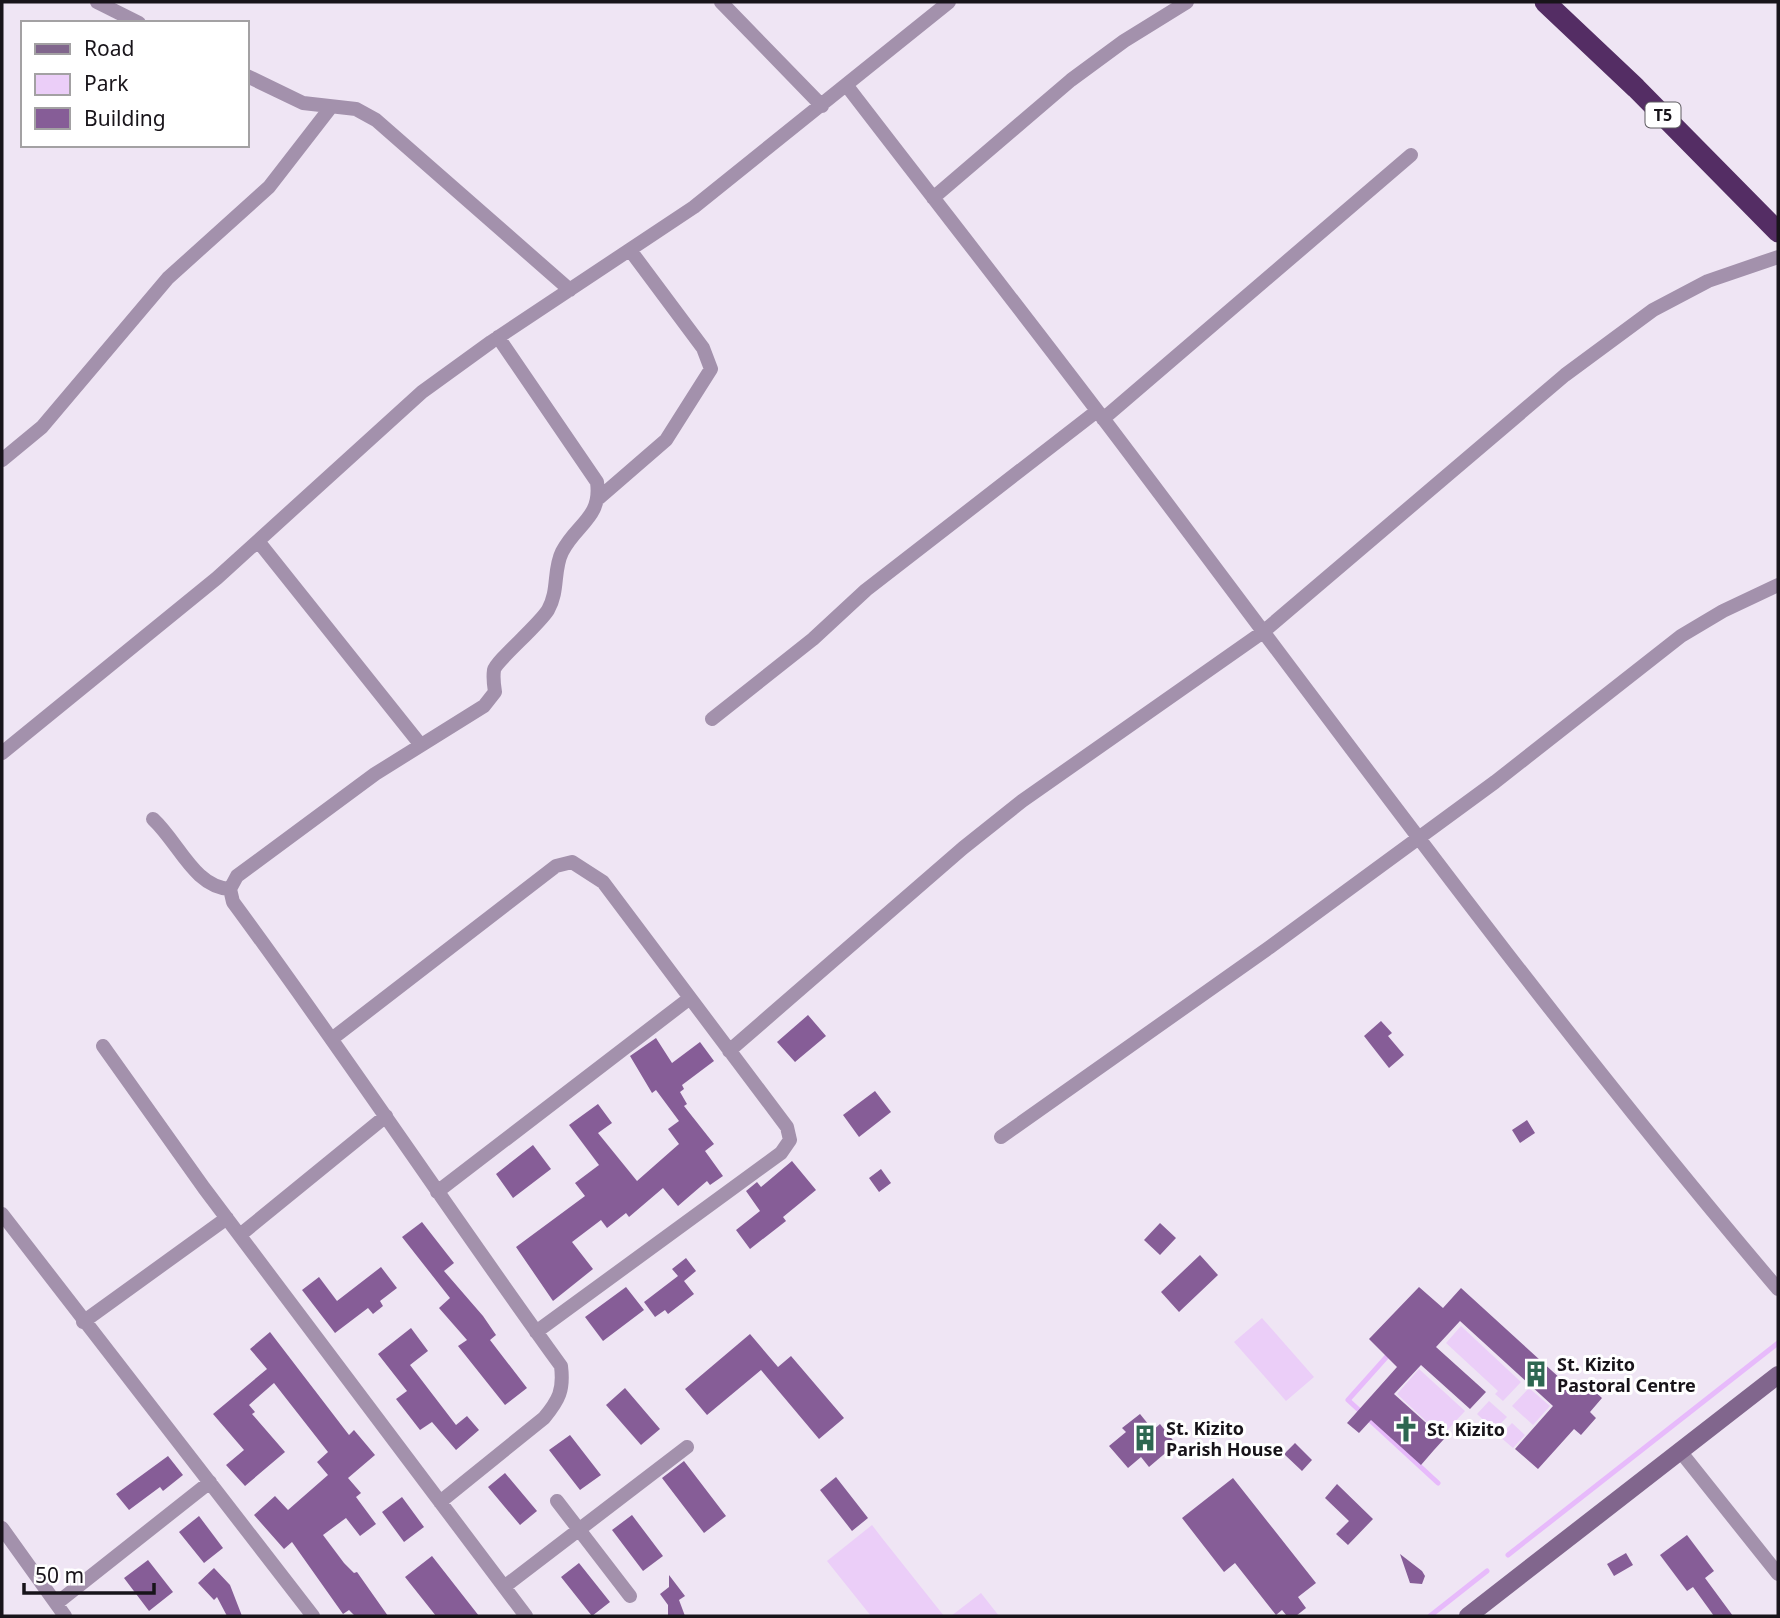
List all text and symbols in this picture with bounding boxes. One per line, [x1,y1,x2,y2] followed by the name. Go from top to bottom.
[21,21,248,147] legend
[84,34,134,62] text: Road
[84,69,129,97] text: Park
[1646,102,1680,127] road number: T5
[84,104,166,132] text: Building
[1557,1352,1696,1397] place label: St. Kizito Pastoral Centre
[1521,1359,1551,1389] building icon: St. Kizito Pastoral Centre
[1391,1414,1421,1444] church icon: St. Kizito
[1166,1416,1283,1461] place label: St. Kizito Parish House
[1427,1417,1505,1441] place label: St. Kizito
[1130,1423,1160,1453] building icon: St. Kizito Parish House
[24,1552,154,1596] scale bar
[35,1561,84,1589] text: 50 m

